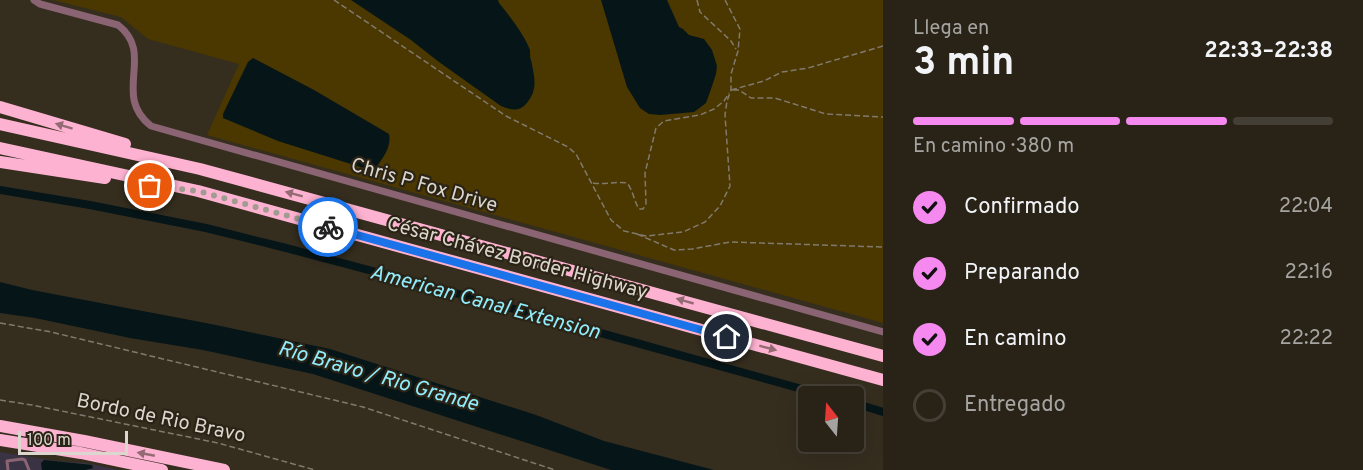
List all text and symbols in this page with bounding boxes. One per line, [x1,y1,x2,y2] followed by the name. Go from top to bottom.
[913,16,989,42] text: Llega en
[1204,38,1333,65] text: 22:33–22:38
[913,40,1014,89] text: 3 min
[55,121,73,130] one-way arrow
[913,134,1074,160] text: En camino · 380 m
[348,153,500,219] street label: Chris P Fox Drive
[124,160,175,211] pin
[133,169,166,202] icon: bag
[285,189,304,199] one-way arrow
[913,191,946,224] icon: check
[964,194,1080,221] text: Confirmado
[1279,194,1333,220] text: 22:04
[298,197,358,257] courier
[312,211,345,244] icon: bike
[384,212,650,306] street label: César Chávez Border Highway
[913,257,946,290] icon: check
[367,259,604,347] water label: American Canal Extension
[964,260,1080,287] text: Preparando
[1285,260,1333,286] text: 22:16
[676,296,694,306] one-way arrow
[701,311,752,362] pin
[710,320,743,353] icon: home
[913,323,946,356] icon: check
[964,326,1066,353] text: En camino
[1280,326,1333,352] text: 22:22
[275,335,482,419] water label: Río Bravo / Rio Grande
[759,344,777,353] one-way arrow
[798,386,864,452] north arrow
[798,386,864,452] map controls
[74,388,248,450] street label: Bordo de Rio Bravo
[964,392,1066,419] text: Entregado
[18,428,128,456] scale bar
[27,431,71,451] text: 100 m
[137,449,156,458] one-way arrow

